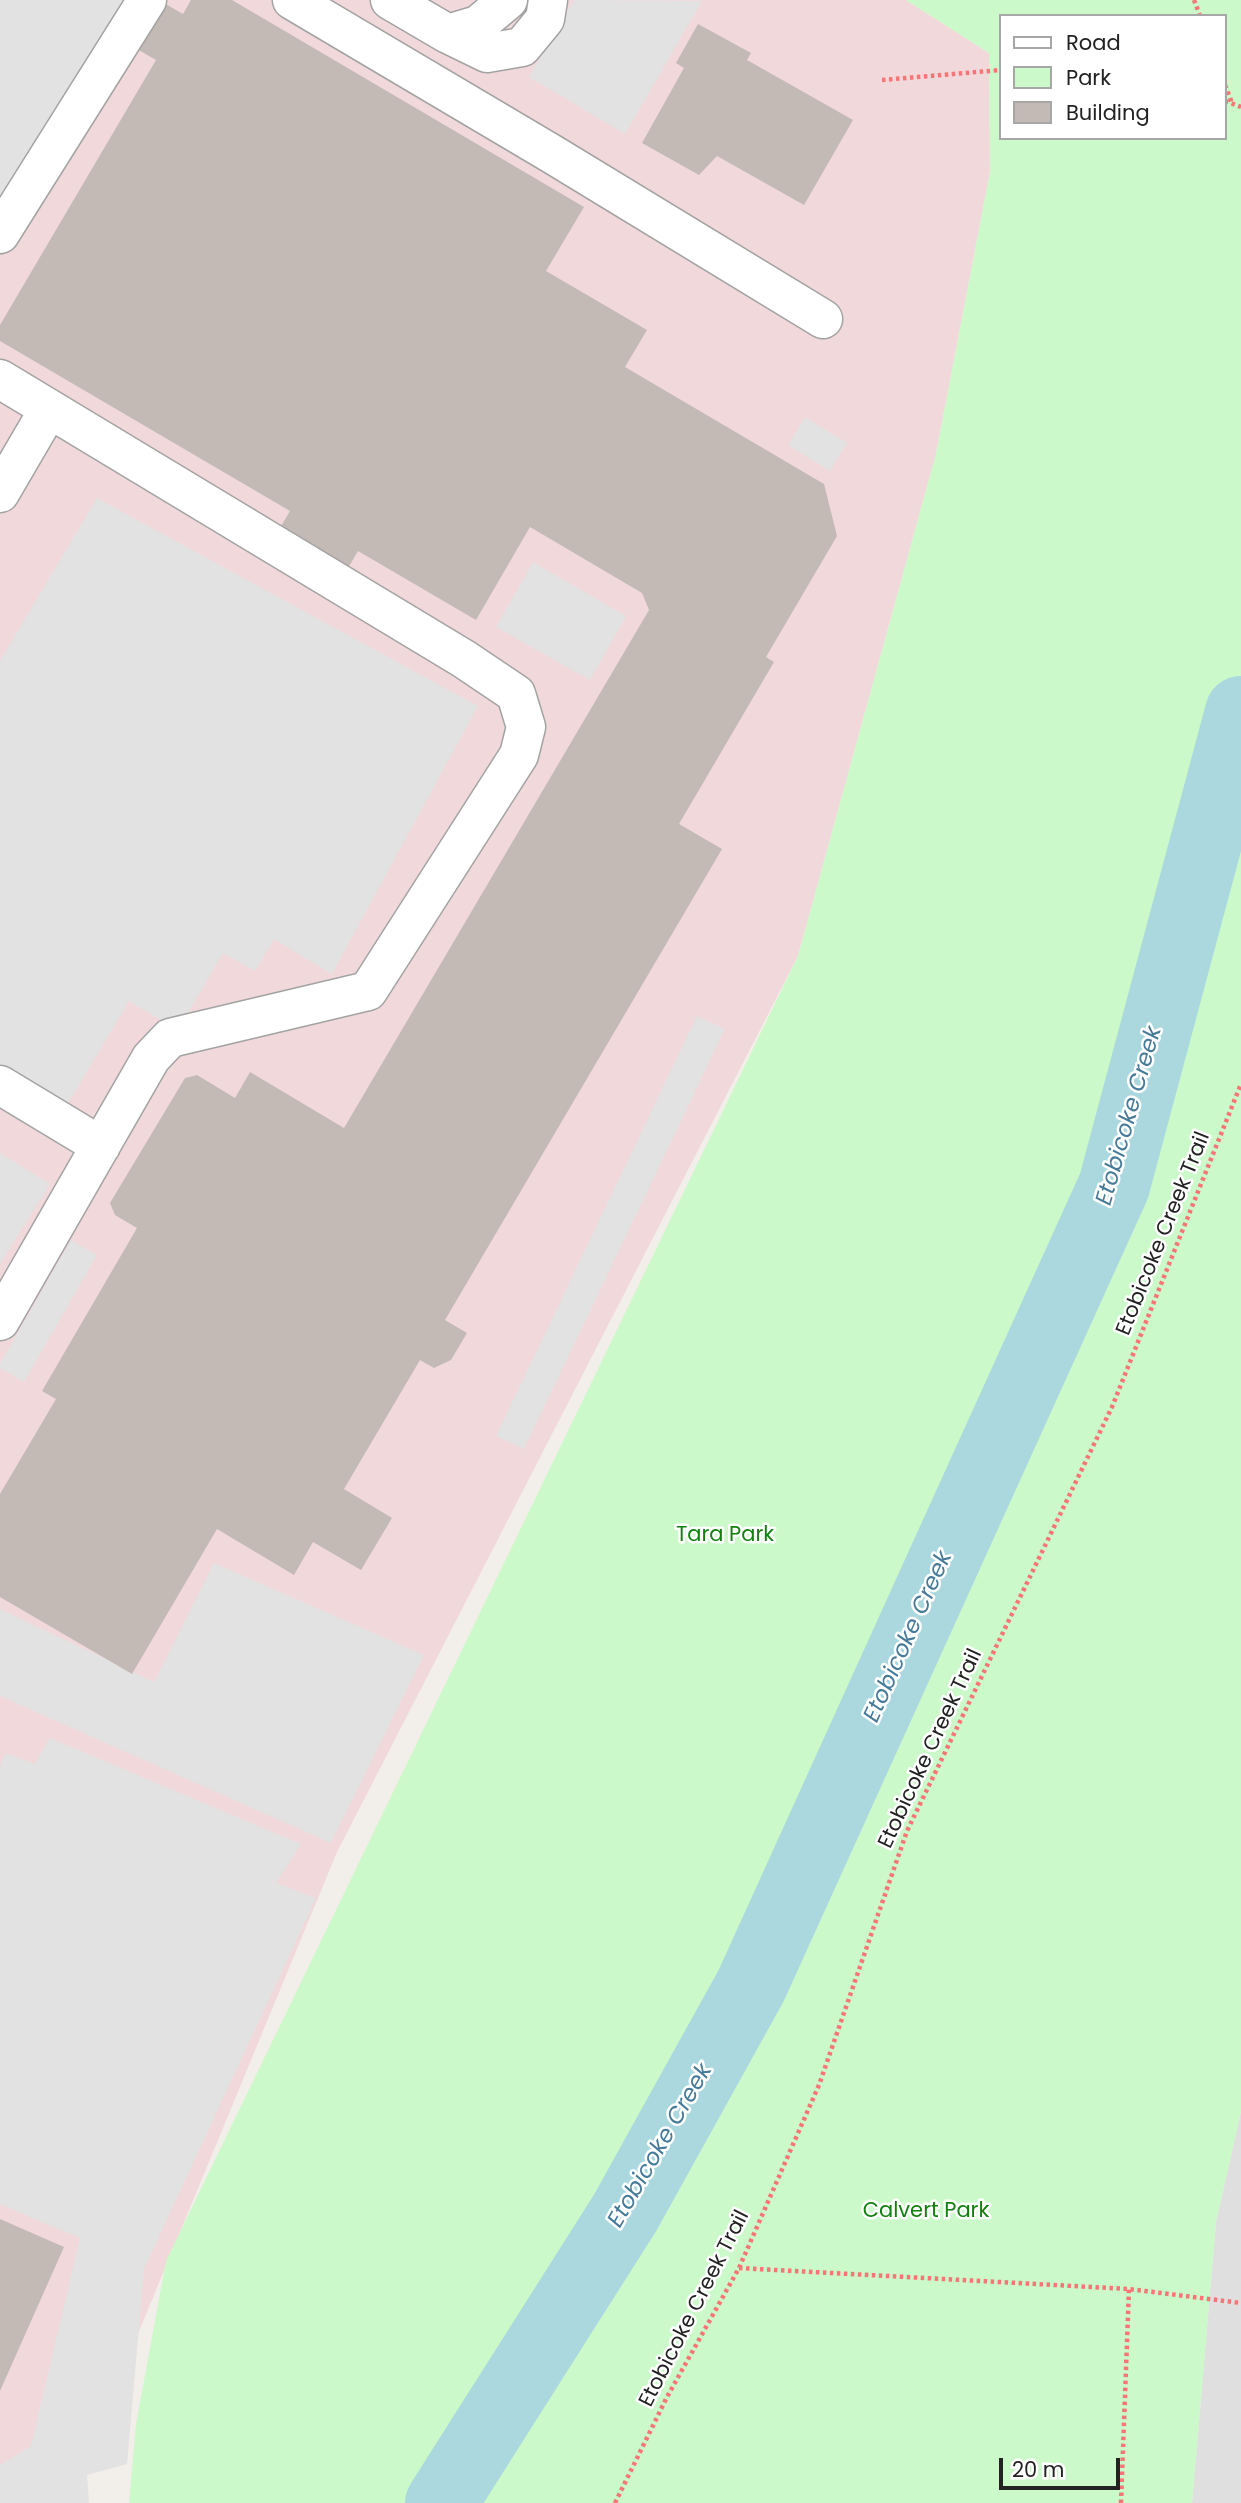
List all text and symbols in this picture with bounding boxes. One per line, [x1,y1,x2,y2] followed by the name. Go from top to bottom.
[1000,14,1227,140] legend
[1066,28,1121,57] text: Road
[1066,63,1111,92] text: Park
[1066,98,1150,127] text: Building
[1091,1024,1169,1208] water label: Etobicoke Creek
[1112,1129,1216,1339] street label: Etobicoke Creek Trail
[676,1523,774,1549] park label: Tara Park
[859,1547,959,1727] water label: Etobicoke Creek
[874,1645,988,1853] street label: Etobicoke Creek Trail
[603,2059,719,2233] water label: Etobicoke Creek
[863,2199,989,2225] park label: Calvert Park
[634,2207,756,2411] street label: Etobicoke Creek Trail
[1003,2444,1124,2488] scale bar
[1012,2455,1065,2484] text: 20 m

